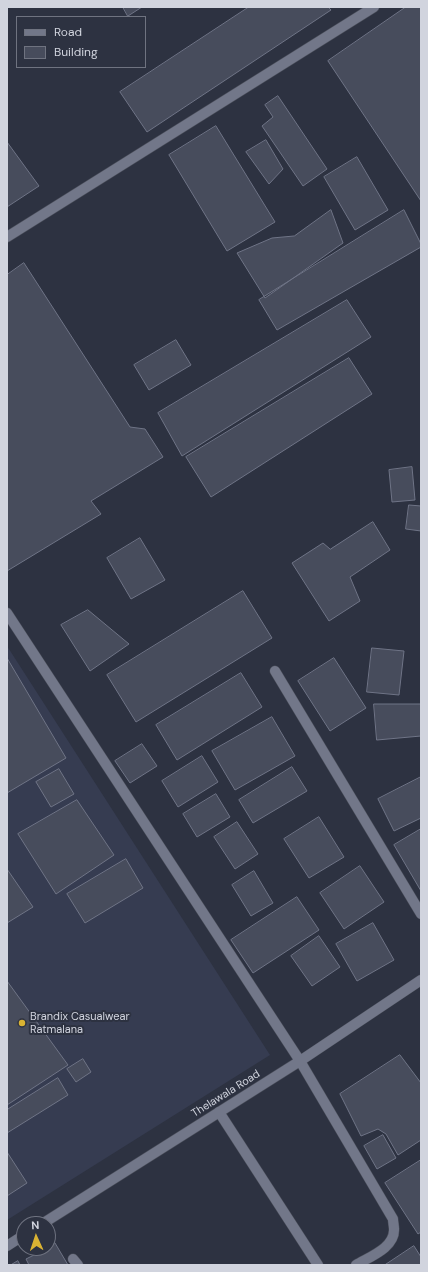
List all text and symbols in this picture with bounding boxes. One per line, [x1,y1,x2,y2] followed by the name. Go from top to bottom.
[16,16,146,68] legend
[54,24,82,40] text: Road
[54,44,98,60] text: Building
[30,1010,130,1036] place label: Brandix Casualwear Ratmalana
[17,1018,27,1028] marker: Brandix Casualwear Ratmalana
[189,1068,263,1120] street label: Thelawala Road
[16,1216,56,1256] north arrow
[31,1218,40,1232] text: N

